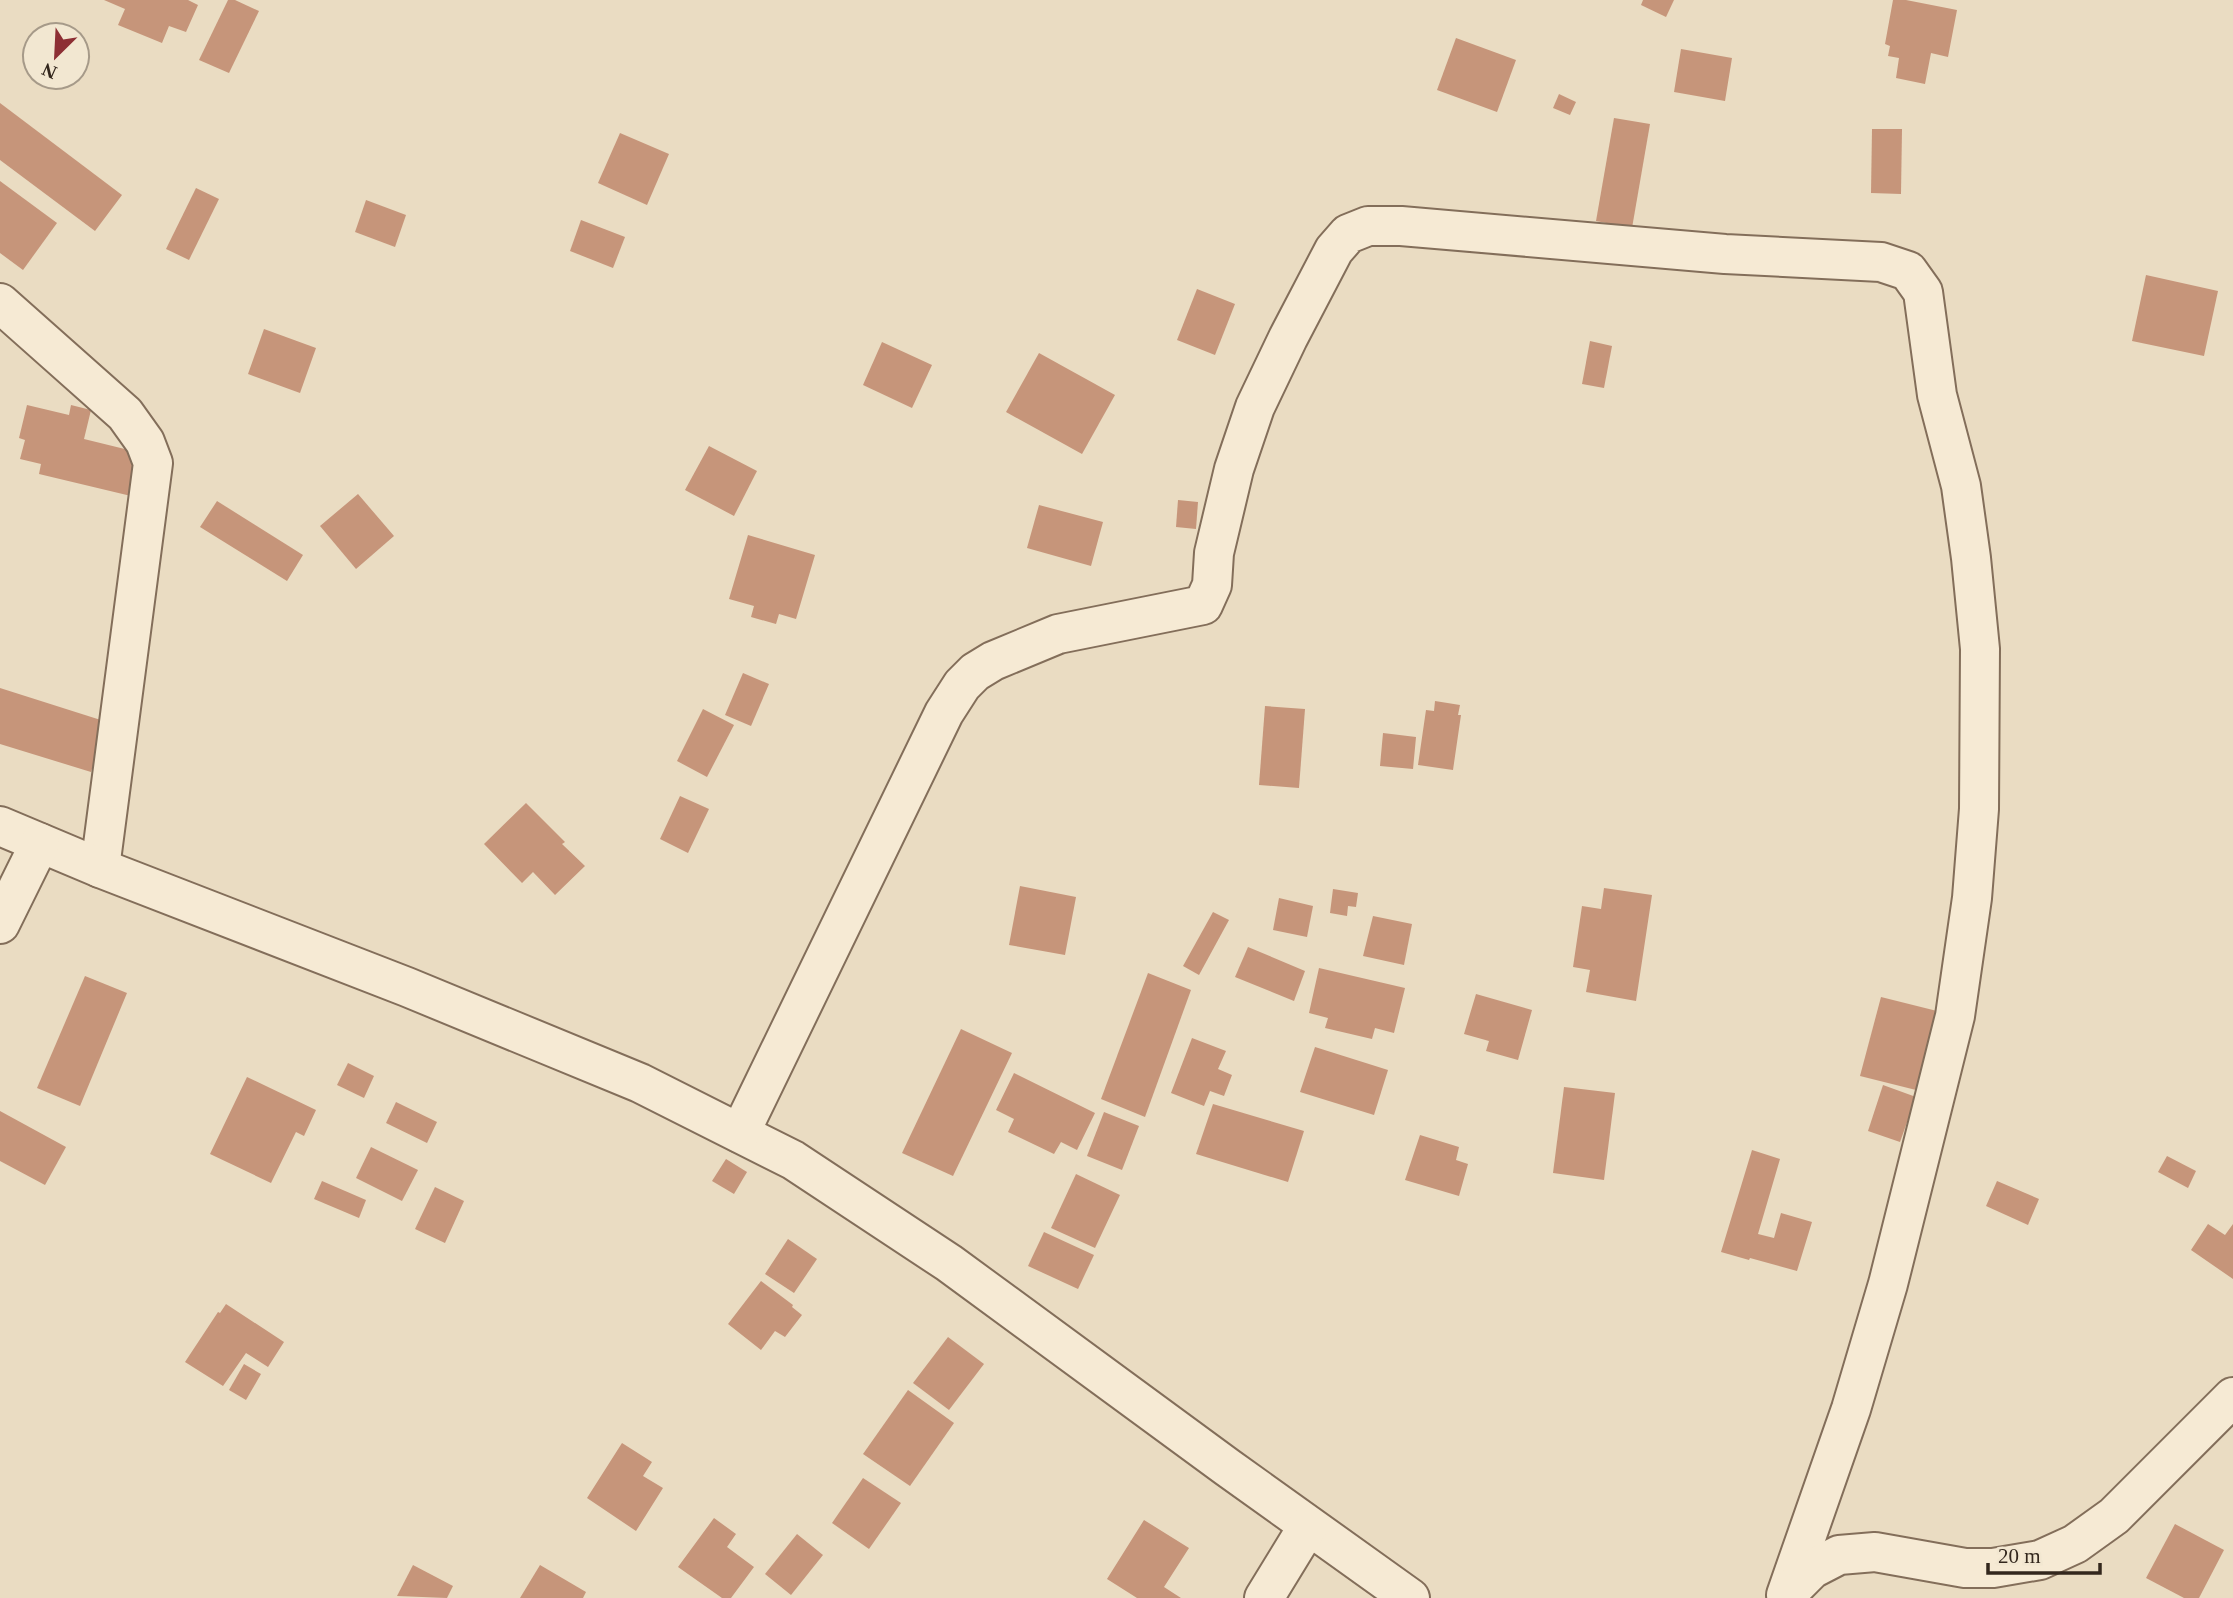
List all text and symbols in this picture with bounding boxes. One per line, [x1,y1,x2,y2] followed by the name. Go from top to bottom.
[21,21,91,91] north arrow
[39,59,60,83] text: N
[1988,1532,2100,1576] scale bar
[1998,1544,2041,1568] text: 20 m

